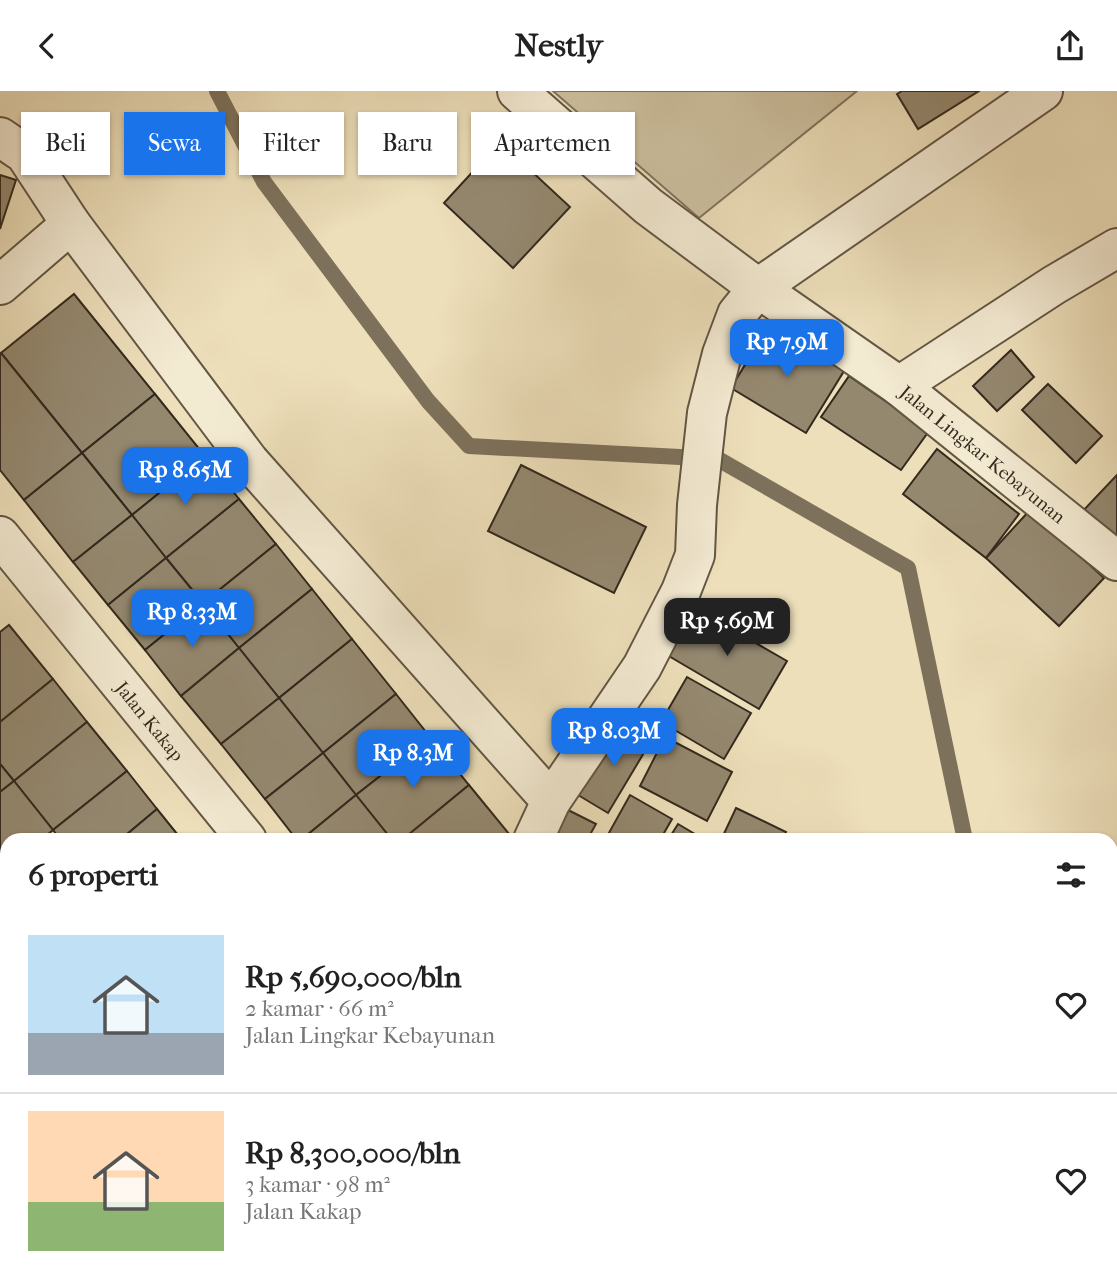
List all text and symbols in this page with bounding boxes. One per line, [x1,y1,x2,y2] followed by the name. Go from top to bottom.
[28,27,66,65] icon: back
[515,27,603,64] text: Nestly
[1051,27,1089,65] icon: share
[21,112,110,175] chip: Beli
[124,112,225,175] chip: Sewa
[239,112,344,175] chip: Filter
[358,112,457,175] chip: Baru
[471,112,635,175] chip: Apartemen
[722,320,852,379] pin: Rp 7.9M
[746,328,828,355] text: Rp 7.9M
[894,380,1070,528] street label: Jalan Lingkar Kebayunan
[113,447,257,507] pin: Rp 8.65M
[138,456,232,483] text: Rp 8.65M
[120,589,264,649] pin: Rp 8.33M
[147,598,237,625] text: Rp 8.33M
[655,599,799,658] pin: Rp 5.69M
[680,607,774,634] text: Rp 5.69M
[109,676,188,766] street label: Jalan Kakap
[542,709,686,768] pin: Rp 8.03M
[567,717,661,744] text: Rp 8.03M
[348,731,478,790] pin: Rp 8.3M
[373,739,453,766] text: Rp 8.3M
[1052,856,1090,894] icon: filters
[28,858,158,893] text: 6 properti
[245,960,461,995] text: Rp 5,690,000/bln
[84,963,168,1047] icon: home
[1052,986,1090,1024] icon: heart
[245,995,394,1022] text: 2 kamar · 66 m²
[245,1022,495,1049] text: Jalan Lingkar Kebayunan
[245,1136,460,1171] text: Rp 8,300,000/bln
[84,1139,168,1223] icon: home
[1052,1162,1090,1200] icon: heart
[245,1171,390,1198] text: 3 kamar · 98 m²
[245,1198,362,1225] text: Jalan Kakap

